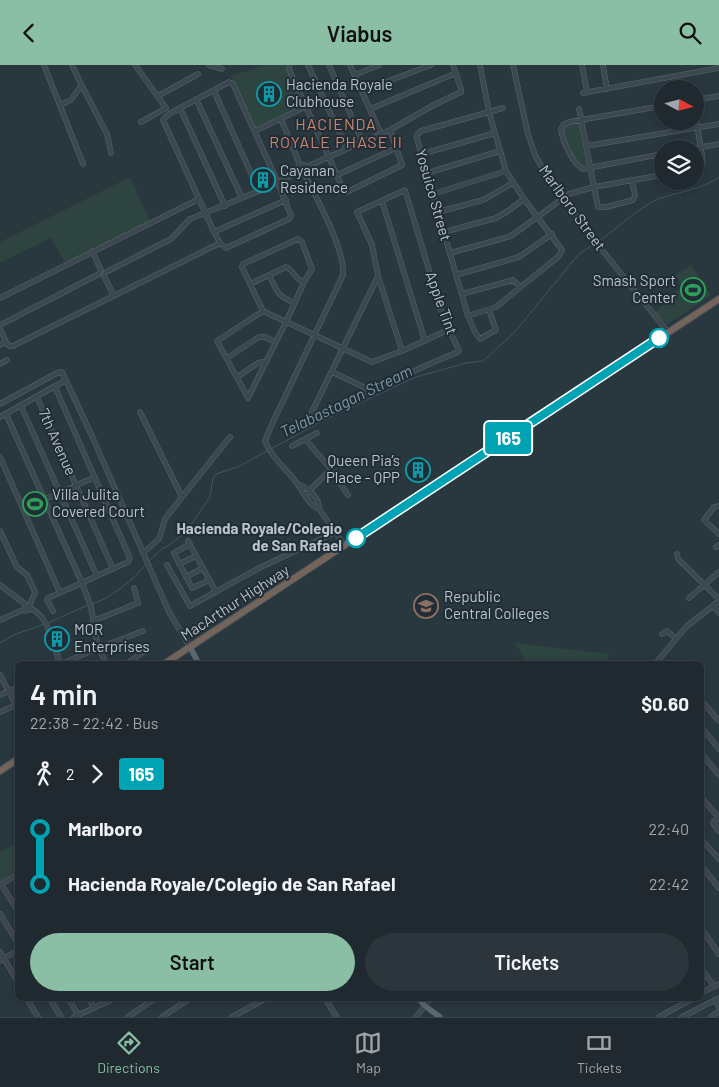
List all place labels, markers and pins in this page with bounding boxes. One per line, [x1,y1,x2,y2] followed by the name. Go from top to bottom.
[286,75,393,110] place label: Hacienda Royale Clubhouse
[256,81,282,107] building icon: Hacienda Royale Clubhouse
[280,161,348,196] place label: Cayanan Residence
[250,167,276,193] building icon: Cayanan Residence
[593,271,677,306] place label: Smash Sport Center
[680,277,706,303] sports icon: Smash Sport Center
[649,328,669,348] unlabelled marker
[326,451,400,486] place label: Queen Pia’s Place - QPP
[405,457,431,483] building icon: Queen Pia’s Place - QPP
[52,485,145,520] place label: Villa Julita Covered Court
[22,491,48,517] sports icon: Villa Julita Covered Court
[176,519,342,554] place label: Hacienda Royale/Colegio de San Rafael
[346,528,366,548] marker: Hacienda Royale/Colegio de San Rafael
[444,587,549,622] place label: Republic Central Colleges
[413,593,439,619] school or university icon: Republic Central Colleges
[74,620,150,655] place label: MOR Enterprises
[44,626,70,652] building icon: MOR Enterprises

